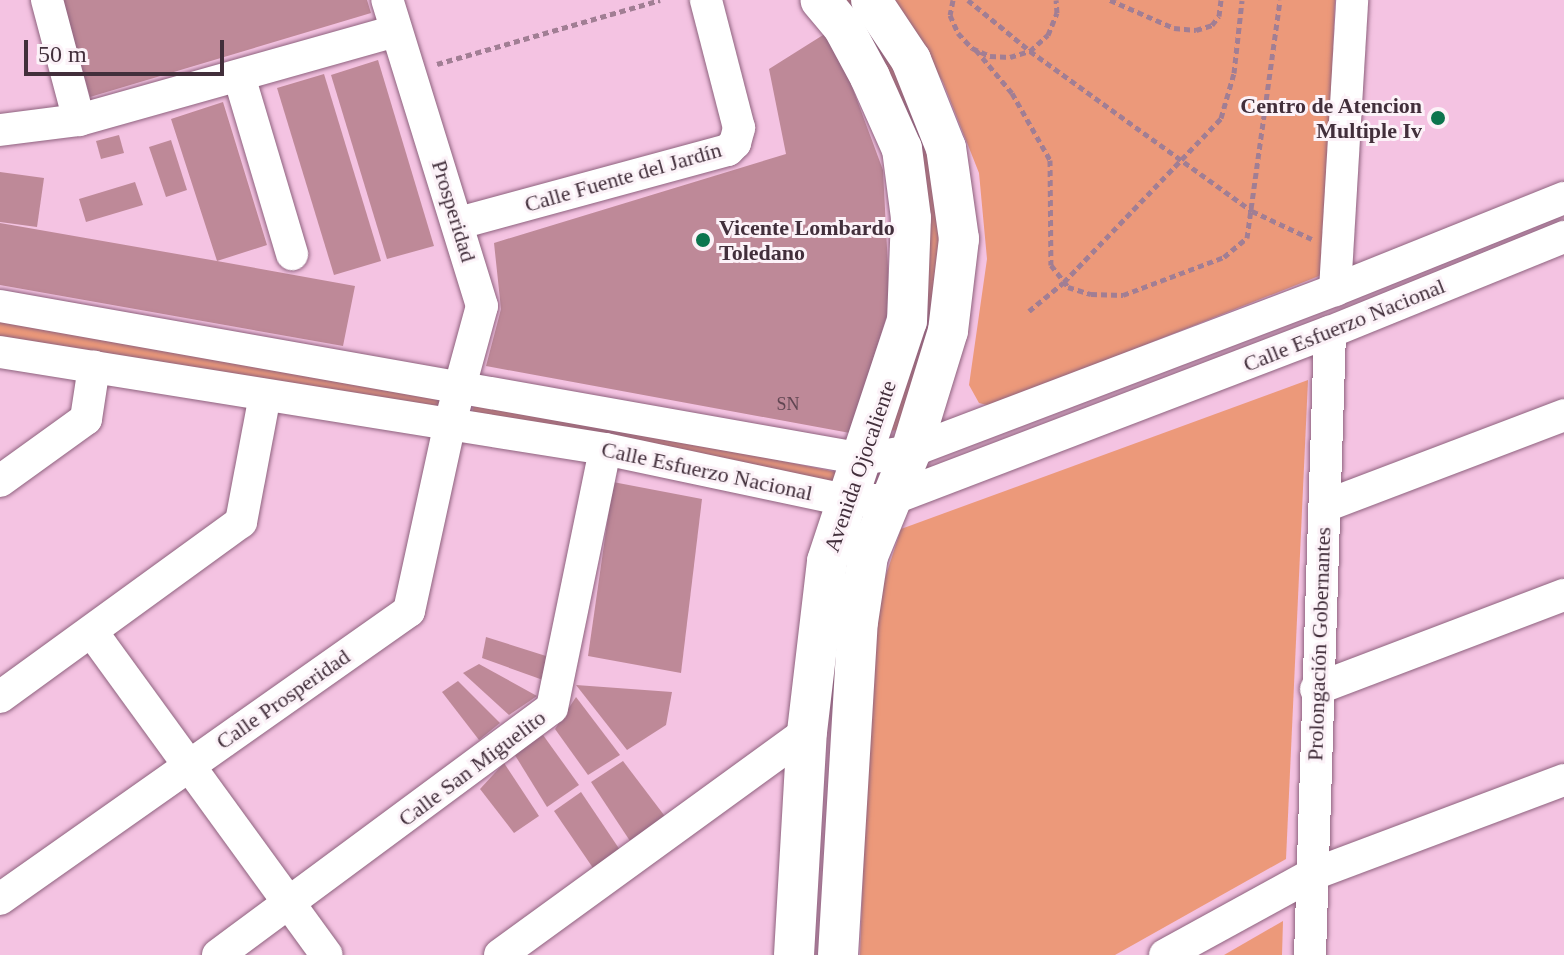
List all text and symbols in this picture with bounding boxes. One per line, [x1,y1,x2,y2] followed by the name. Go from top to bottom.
[28,24,228,74] scale bar
[38,41,87,67] text: 50 m
[1239,92,1422,144] place label: Centro de Atencion Multiple Iv
[1429,109,1447,127] marker: Centro de Atencion Multiple Iv
[522,136,724,218] street label: Calle Fuente del Jardín
[426,157,482,265] street label: Prosperidad
[719,214,895,266] place label: Vicente Lombardo Toledano
[694,231,712,249] marker: Vicente Lombardo Toledano
[1239,272,1449,378] street label: Calle Esfuerzo Nacional
[818,377,902,555] street label: Avenida Ojocaliente
[776,393,800,415] house number: SN
[599,436,815,506] street label: Calle Esfuerzo Nacional
[1302,527,1336,761] street label: Prolongación Gobernantes
[211,643,355,755] street label: Calle Prosperidad
[393,704,551,832] street label: Calle San Miguelito

